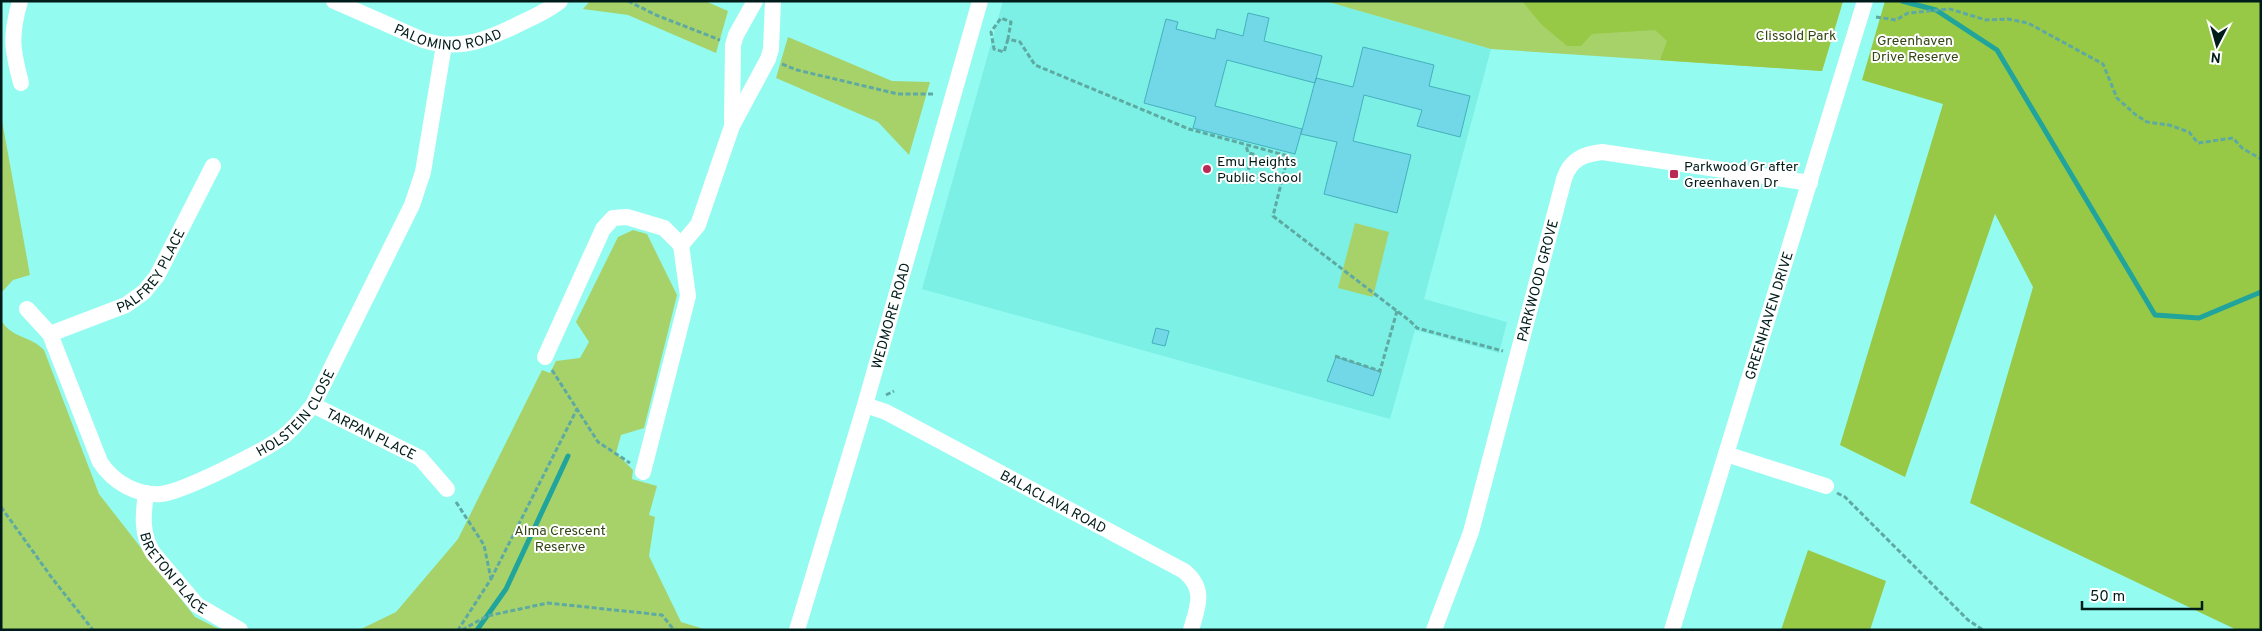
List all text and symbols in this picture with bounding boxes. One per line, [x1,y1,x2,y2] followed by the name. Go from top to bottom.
[2192,20,2242,70] north arrow
[391,21,505,55] street label: PALOMINO ROAD
[1756,28,1836,45] park label: Clissold Park
[1871,33,1959,66] park label: Greenhaven Drive Reserve
[2210,47,2222,65] text: N
[1217,154,1302,187] place label: Emu Heights Public School
[1684,159,1799,192] place label: Parkwood Gr after Greenhaven Dr
[1201,163,1213,175] marker: Emu Heights Public School
[1668,168,1680,180] marker: Parkwood Gr after Greenhaven Dr
[1515,218,1563,344] street label: PARKWOOD GROVE
[114,226,190,318] street label: PALFREY PLACE
[1742,250,1798,382] street label: GREENHAVEN DRIVE
[869,261,915,371] street label: WEDMORE ROAD
[254,367,339,461] street label: HOLSTEIN CLOSE
[323,406,418,465] street label: TARPAN PLACE
[997,467,1109,538] street label: BALACLAVA ROAD
[514,523,606,556] park label: Alma Crescent Reserve
[135,531,210,619] street label: BRETON PLACE
[2082,578,2202,610] scale bar
[2090,588,2125,607] text: 50 m

